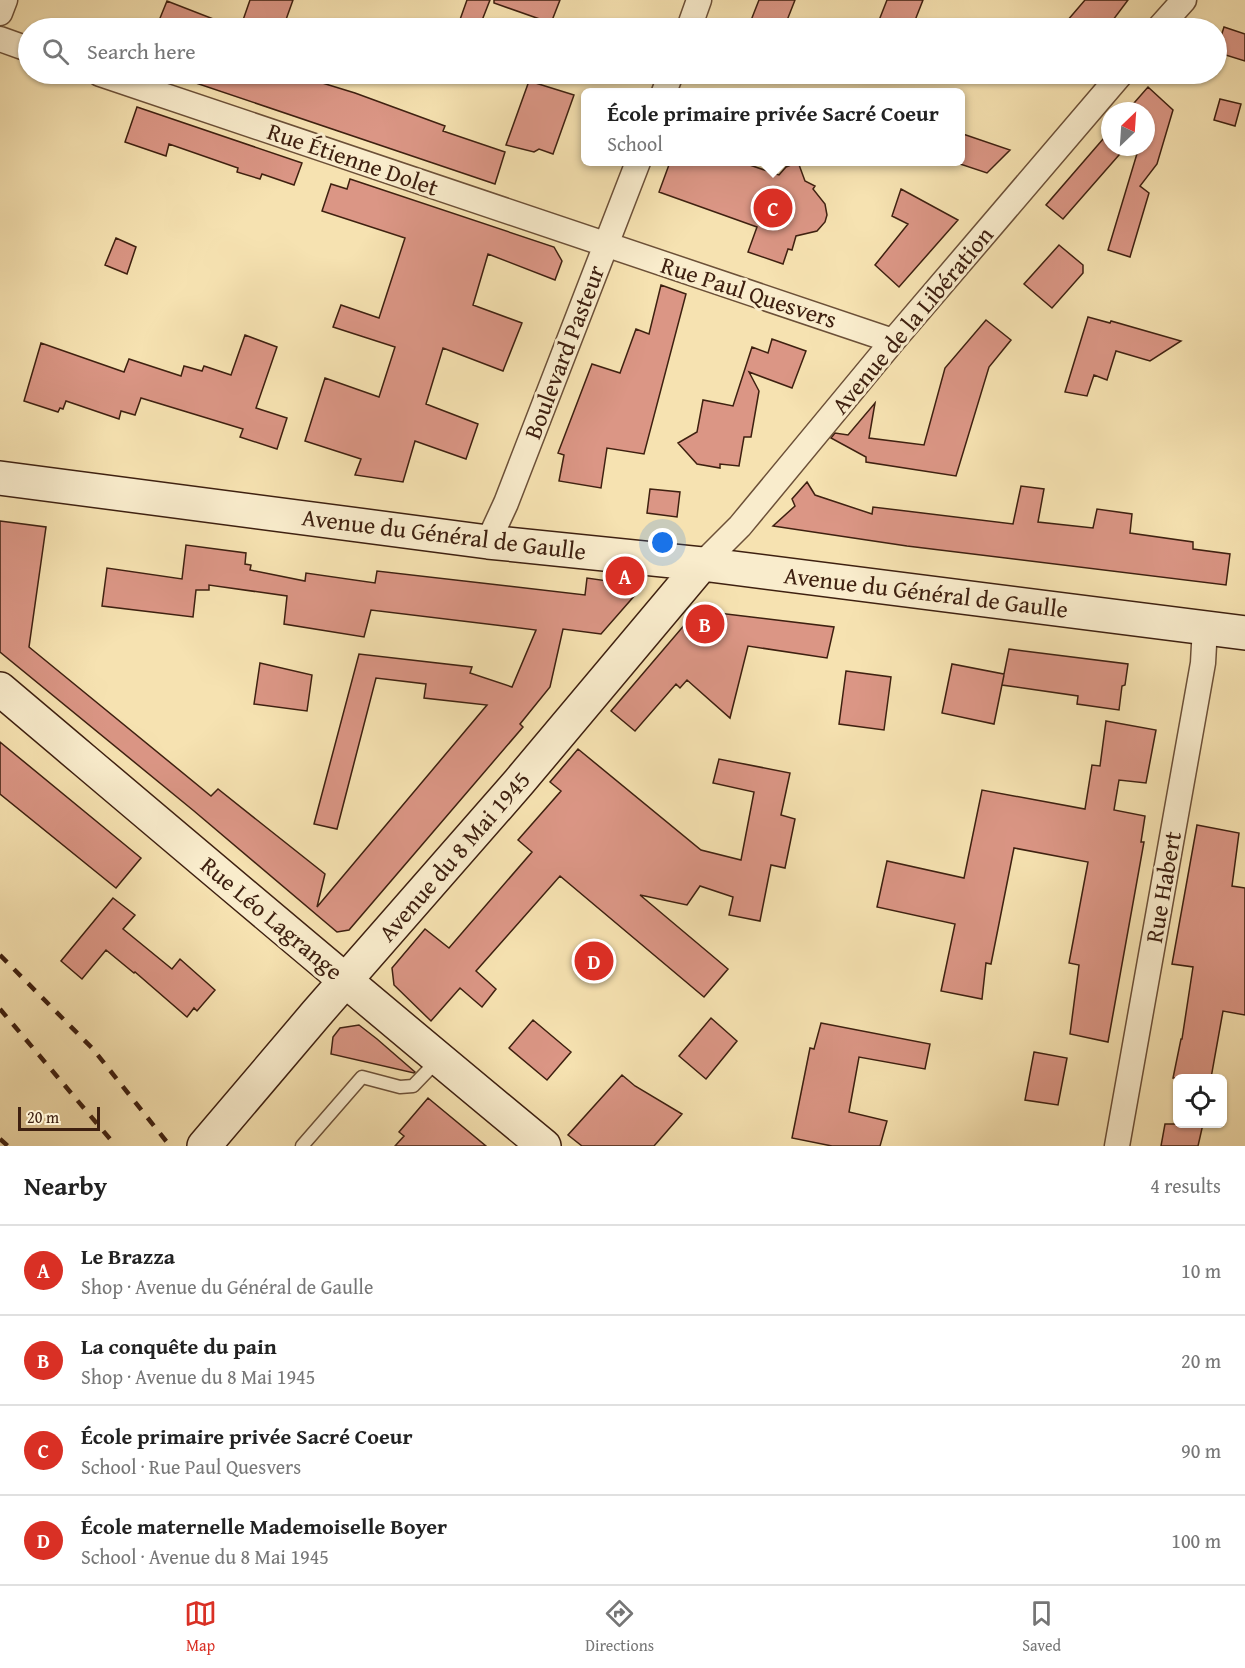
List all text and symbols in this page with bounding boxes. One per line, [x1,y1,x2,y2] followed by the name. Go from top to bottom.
[18,18,1227,84] search box
[39,35,72,68] icon: search
[87,35,196,67] text: Search here
[581,88,965,166] popup
[607,97,939,129] text: École primaire privée Sacré Coeur
[1101,102,1155,156] north arrow
[263,113,444,205] street label: Rue Étienne Dolet
[607,129,663,158] text: School
[754,186,792,230] pin: C
[823,218,1002,422] street label: Avenue de la Libération
[657,247,841,337] street label: Rue Paul Quesvers
[515,260,613,444] street label: Boulevard Pasteur
[300,499,588,569] street label: Avenue du Général de Gaulle
[648,528,677,557] your location
[606,554,644,598] pin: A
[782,557,1070,627] street label: Avenue du Général de Gaulle
[686,602,724,646] pin: B
[370,763,538,949] street label: Avenue du 8 Mai 1945
[1136,828,1190,946] street label: Rue Habert
[193,848,351,988] street label: Rue Léo Lagrange
[574,938,614,984] pin: D
[1173,1074,1227,1128] map controls
[1173,1074,1227,1128] button: locate
[18,1104,100,1132] scale bar
[27,1105,59,1129] text: 20 m
[24,1166,107,1205] text: Nearby
[1150,1171,1221,1200] text: 4 results
[81,1240,175,1272] text: Le Brazza
[37,1256,50,1285] text: A
[1181,1256,1221,1285] text: 10 m
[81,1272,373,1301] text: Shop · Avenue du Général de Gaulle
[81,1330,277,1362] text: La conquête du pain
[37,1346,50,1375] text: B
[1181,1346,1221,1375] text: 20 m
[81,1362,315,1391] text: Shop · Avenue du 8 Mai 1945
[81,1420,413,1452] text: École primaire privée Sacré Coeur
[38,1436,49,1465] text: C
[1181,1436,1221,1465] text: 90 m
[81,1452,301,1481] text: School · Rue Paul Quesvers
[81,1510,447,1542] text: École maternelle Mademoiselle Boyer
[37,1526,50,1555] text: D
[1171,1526,1221,1555] text: 100 m
[81,1542,329,1571] text: School · Avenue du 8 Mai 1945
[184,1597,217,1657] tab: Map
[585,1597,654,1657] tab: Directions
[1022,1597,1061,1657] tab: Saved

